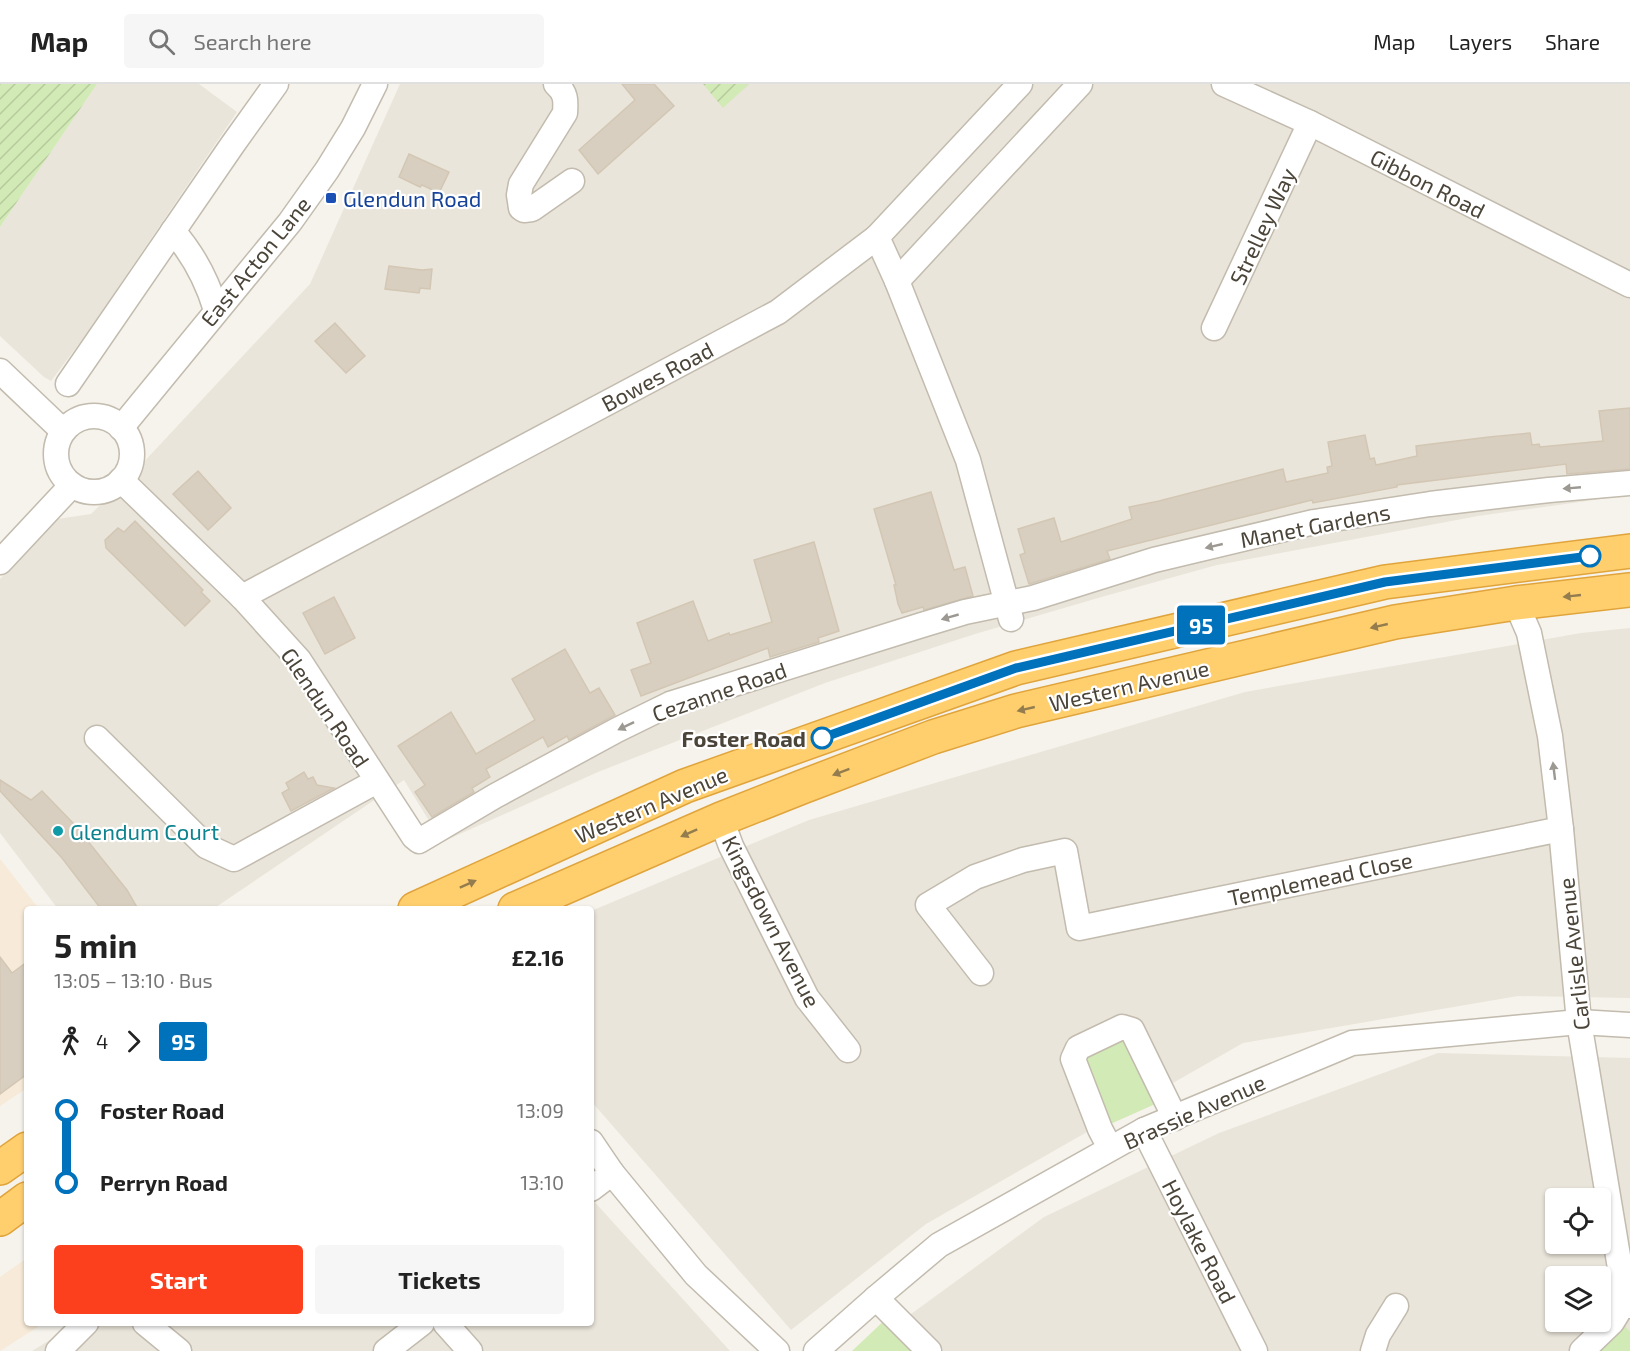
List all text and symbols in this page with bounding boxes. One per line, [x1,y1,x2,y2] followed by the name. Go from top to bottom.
[124,14,544,68] search box
[30,24,88,58] text: Map
[145,25,178,58] icon: search
[193,28,312,54] text: Search here
[1373,29,1415,54] text: Map
[1448,29,1512,54] text: Layers
[1545,29,1600,54] text: Share
[1366,143,1490,223] street label: Gibbon Road
[1224,163,1301,289] street label: Strelley Way
[343,185,481,211] place label: Glendun Road
[195,191,315,331] street label: East Acton Lane
[324,191,338,205] marker: Glendun Road
[597,336,717,416] street label: Bowes Road
[1562,483,1581,493] one-way arrow
[1238,498,1392,552] street label: Manet Gardens
[1204,542,1223,551] one-way arrow
[1579,545,1601,567] unlabelled marker
[1562,592,1581,601] one-way arrow
[1174,606,1228,644] line badge: 95
[941,613,959,622] one-way arrow
[1189,613,1213,638] text: 95
[1369,622,1388,631] one-way arrow
[277,642,375,772] street label: Glendun Road
[1046,654,1212,716] street label: Western Avenue
[648,656,790,726] street label: Cezanne Road
[1016,705,1035,714] one-way arrow
[617,721,634,730] one-way arrow
[682,725,806,751] place label: Foster Road
[811,727,833,749] marker: Foster Road
[571,760,731,848] street label: Western Avenue
[1550,761,1559,780] one-way arrow
[832,767,850,777] one-way arrow
[70,818,219,844] place label: Glendum Court
[51,824,65,838] marker: Glendum Court
[680,828,698,838] one-way arrow
[718,831,826,1011] street label: Kingsdown Avenue
[1225,846,1415,910] street label: Templemead Close
[1552,877,1594,1031] street label: Carlisle Avenue
[459,879,477,889] one-way arrow
[54,925,137,965] text: 5 min
[511,944,564,970] text: £2.16
[54,968,213,992] text: 13:05 – 13:10 · Bus
[54,1025,87,1058] icon: walk
[117,1025,150,1058] icon: forward
[96,1029,108,1053] text: 4
[171,1029,195,1054] text: 95
[1119,1068,1269,1154] street label: Brassie Avenue
[100,1097,224,1123] text: Foster Road
[517,1098,564,1122] text: 13:09
[100,1169,228,1195] text: Perryn Road
[520,1170,564,1194] text: 13:10
[1158,1175,1242,1307] street label: Hoylake Road
[1545,1188,1611,1332] map controls
[1545,1188,1611,1254] button: locate
[54,1245,303,1314] button: Start
[315,1245,564,1314] button: Tickets
[1545,1266,1611,1332] button: layers

